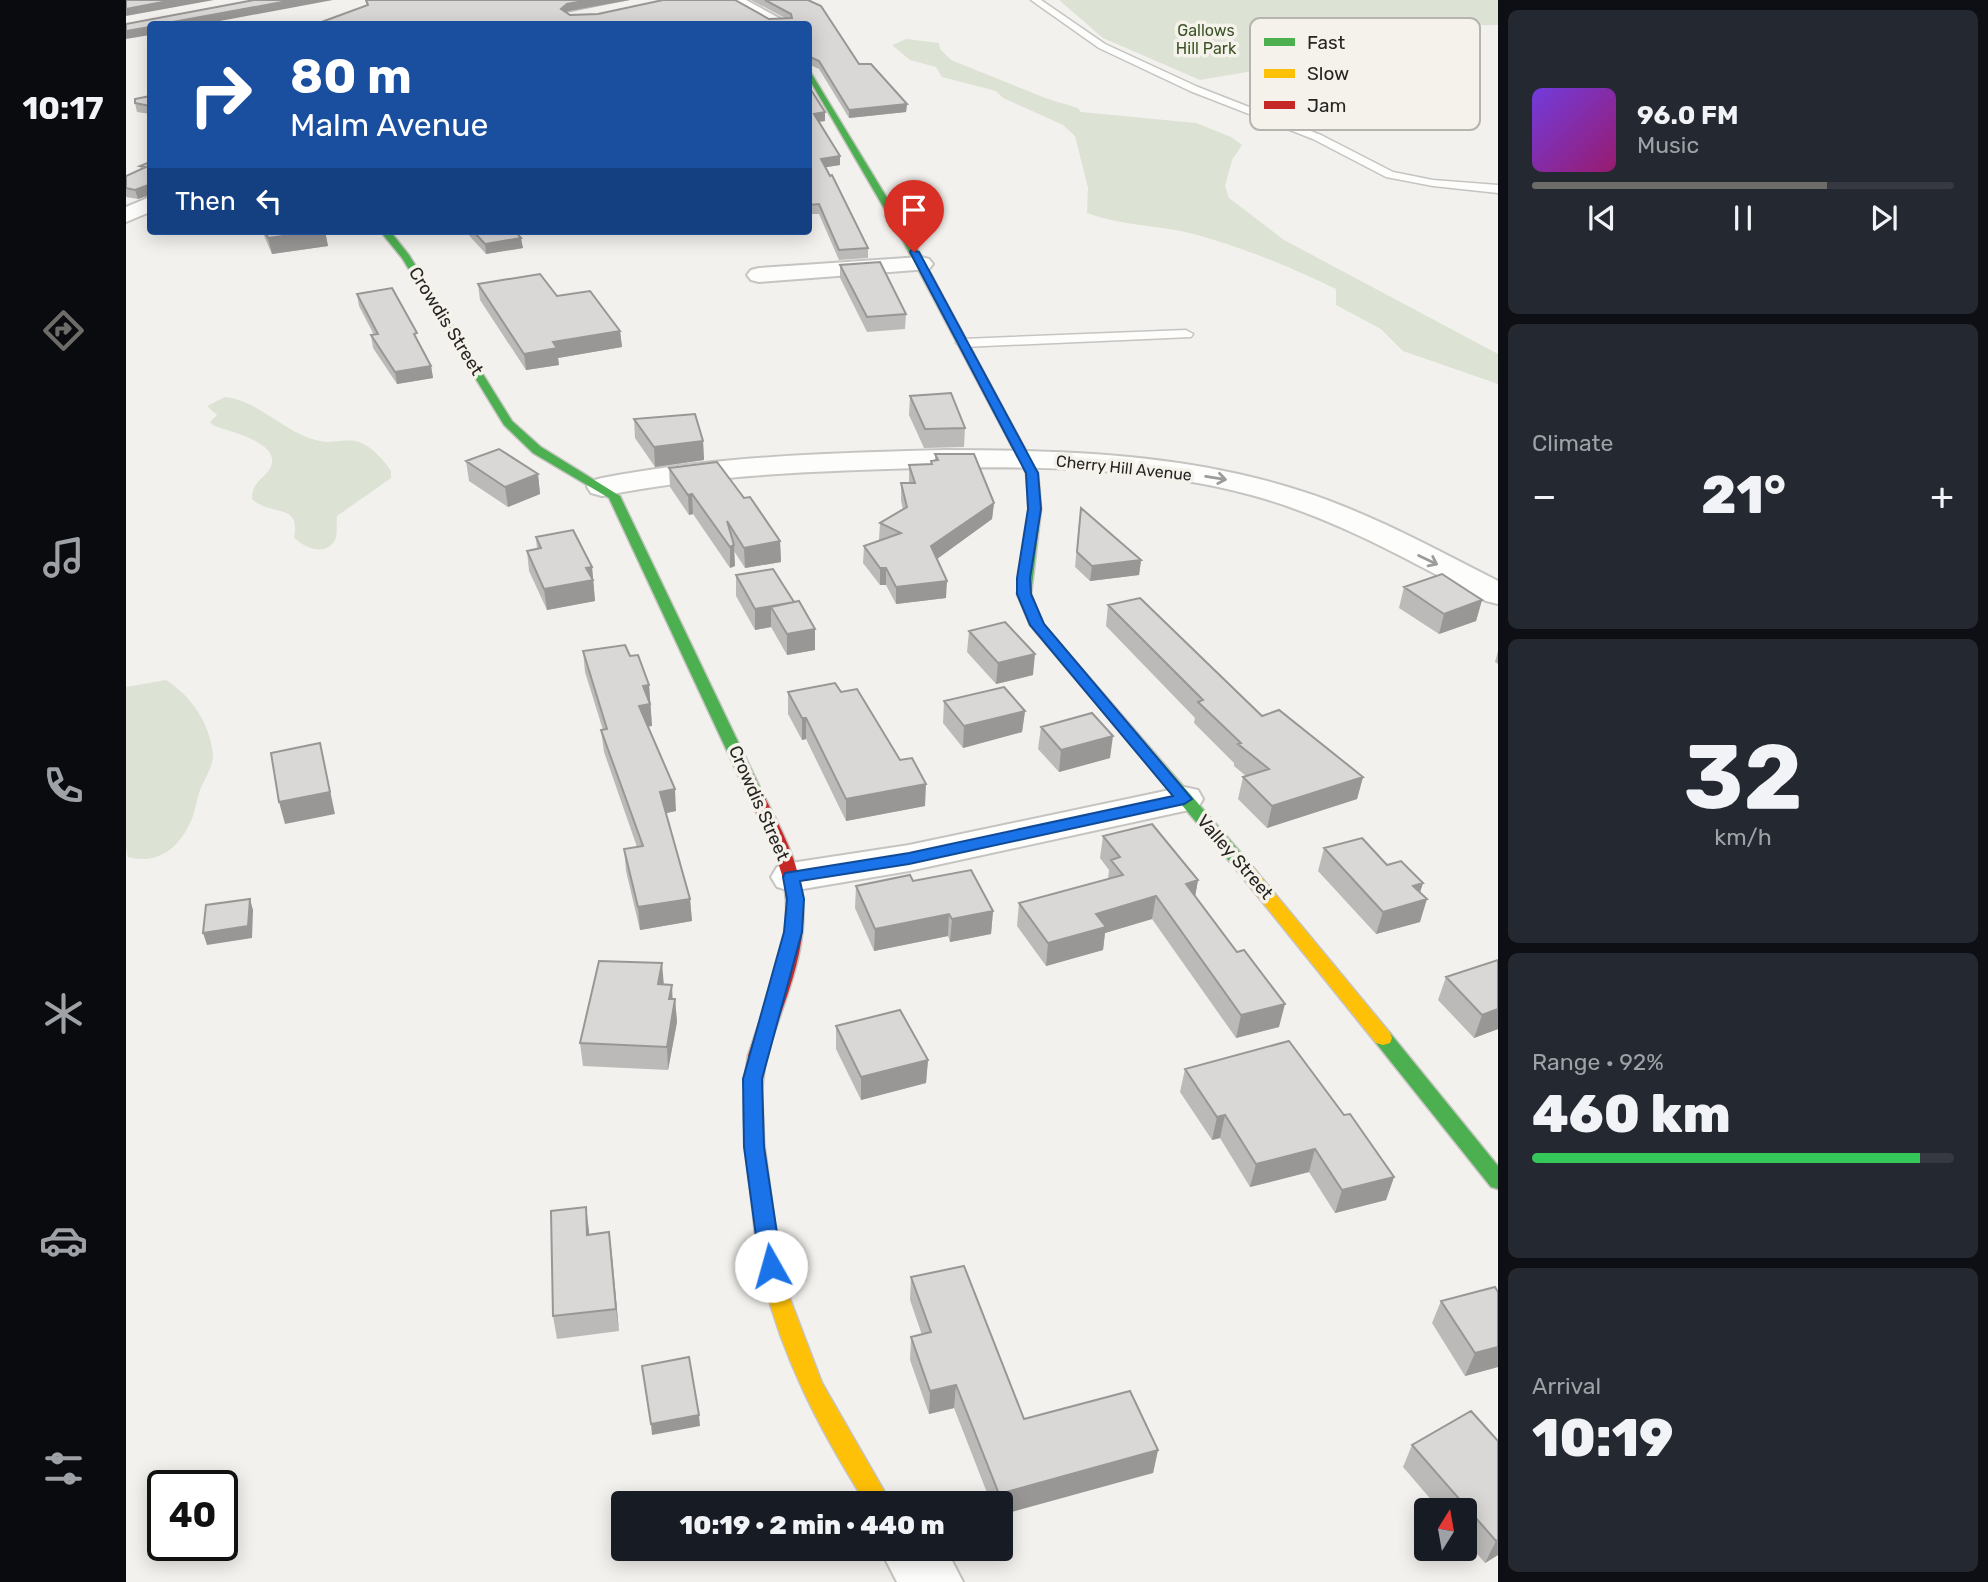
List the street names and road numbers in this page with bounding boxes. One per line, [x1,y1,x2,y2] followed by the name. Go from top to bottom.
[404,263,488,379] street label: Crowdis Street
[1055,451,1193,485] street label: Cherry Hill Avenue
[724,742,794,864] street label: Crowdis Street
[1192,810,1278,904] street label: Valley Street

